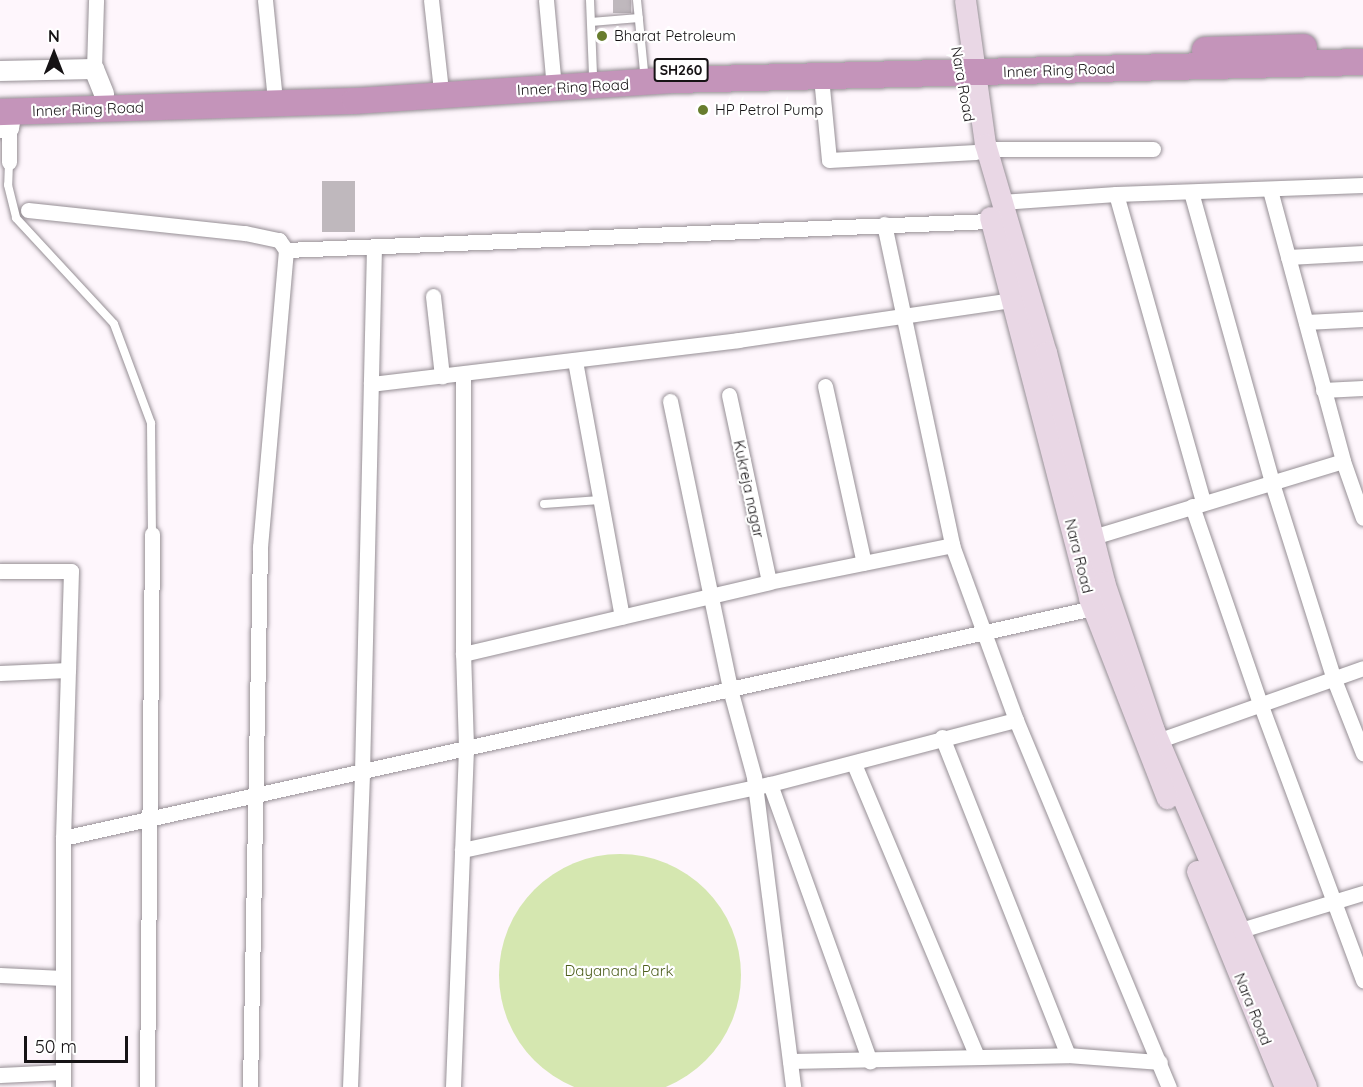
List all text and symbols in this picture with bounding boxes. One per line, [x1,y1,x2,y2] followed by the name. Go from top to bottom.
[24,24,84,84] north arrow
[48,26,60,46] text: N
[614,27,736,45] place label: Bharat Petroleum
[595,29,609,43] marker: Bharat Petroleum
[948,45,978,123] street label: Nara Road
[652,59,710,81] road number: SH260
[1003,59,1115,81] street label: Inner Ring Road
[517,75,629,99] street label: Inner Ring Road
[32,98,144,120] street label: Inner Ring Road
[715,101,823,119] place label: HP Petrol Pump
[696,103,710,117] marker: HP Petrol Pump
[730,438,768,540] street label: Kukreja nagar
[1061,517,1097,595] street label: Nara Road
[565,962,673,980] park label: Dayanand Park
[1230,970,1276,1048] street label: Nara Road
[27,1024,130,1062] scale bar
[35,1035,77,1058] text: 50 m

